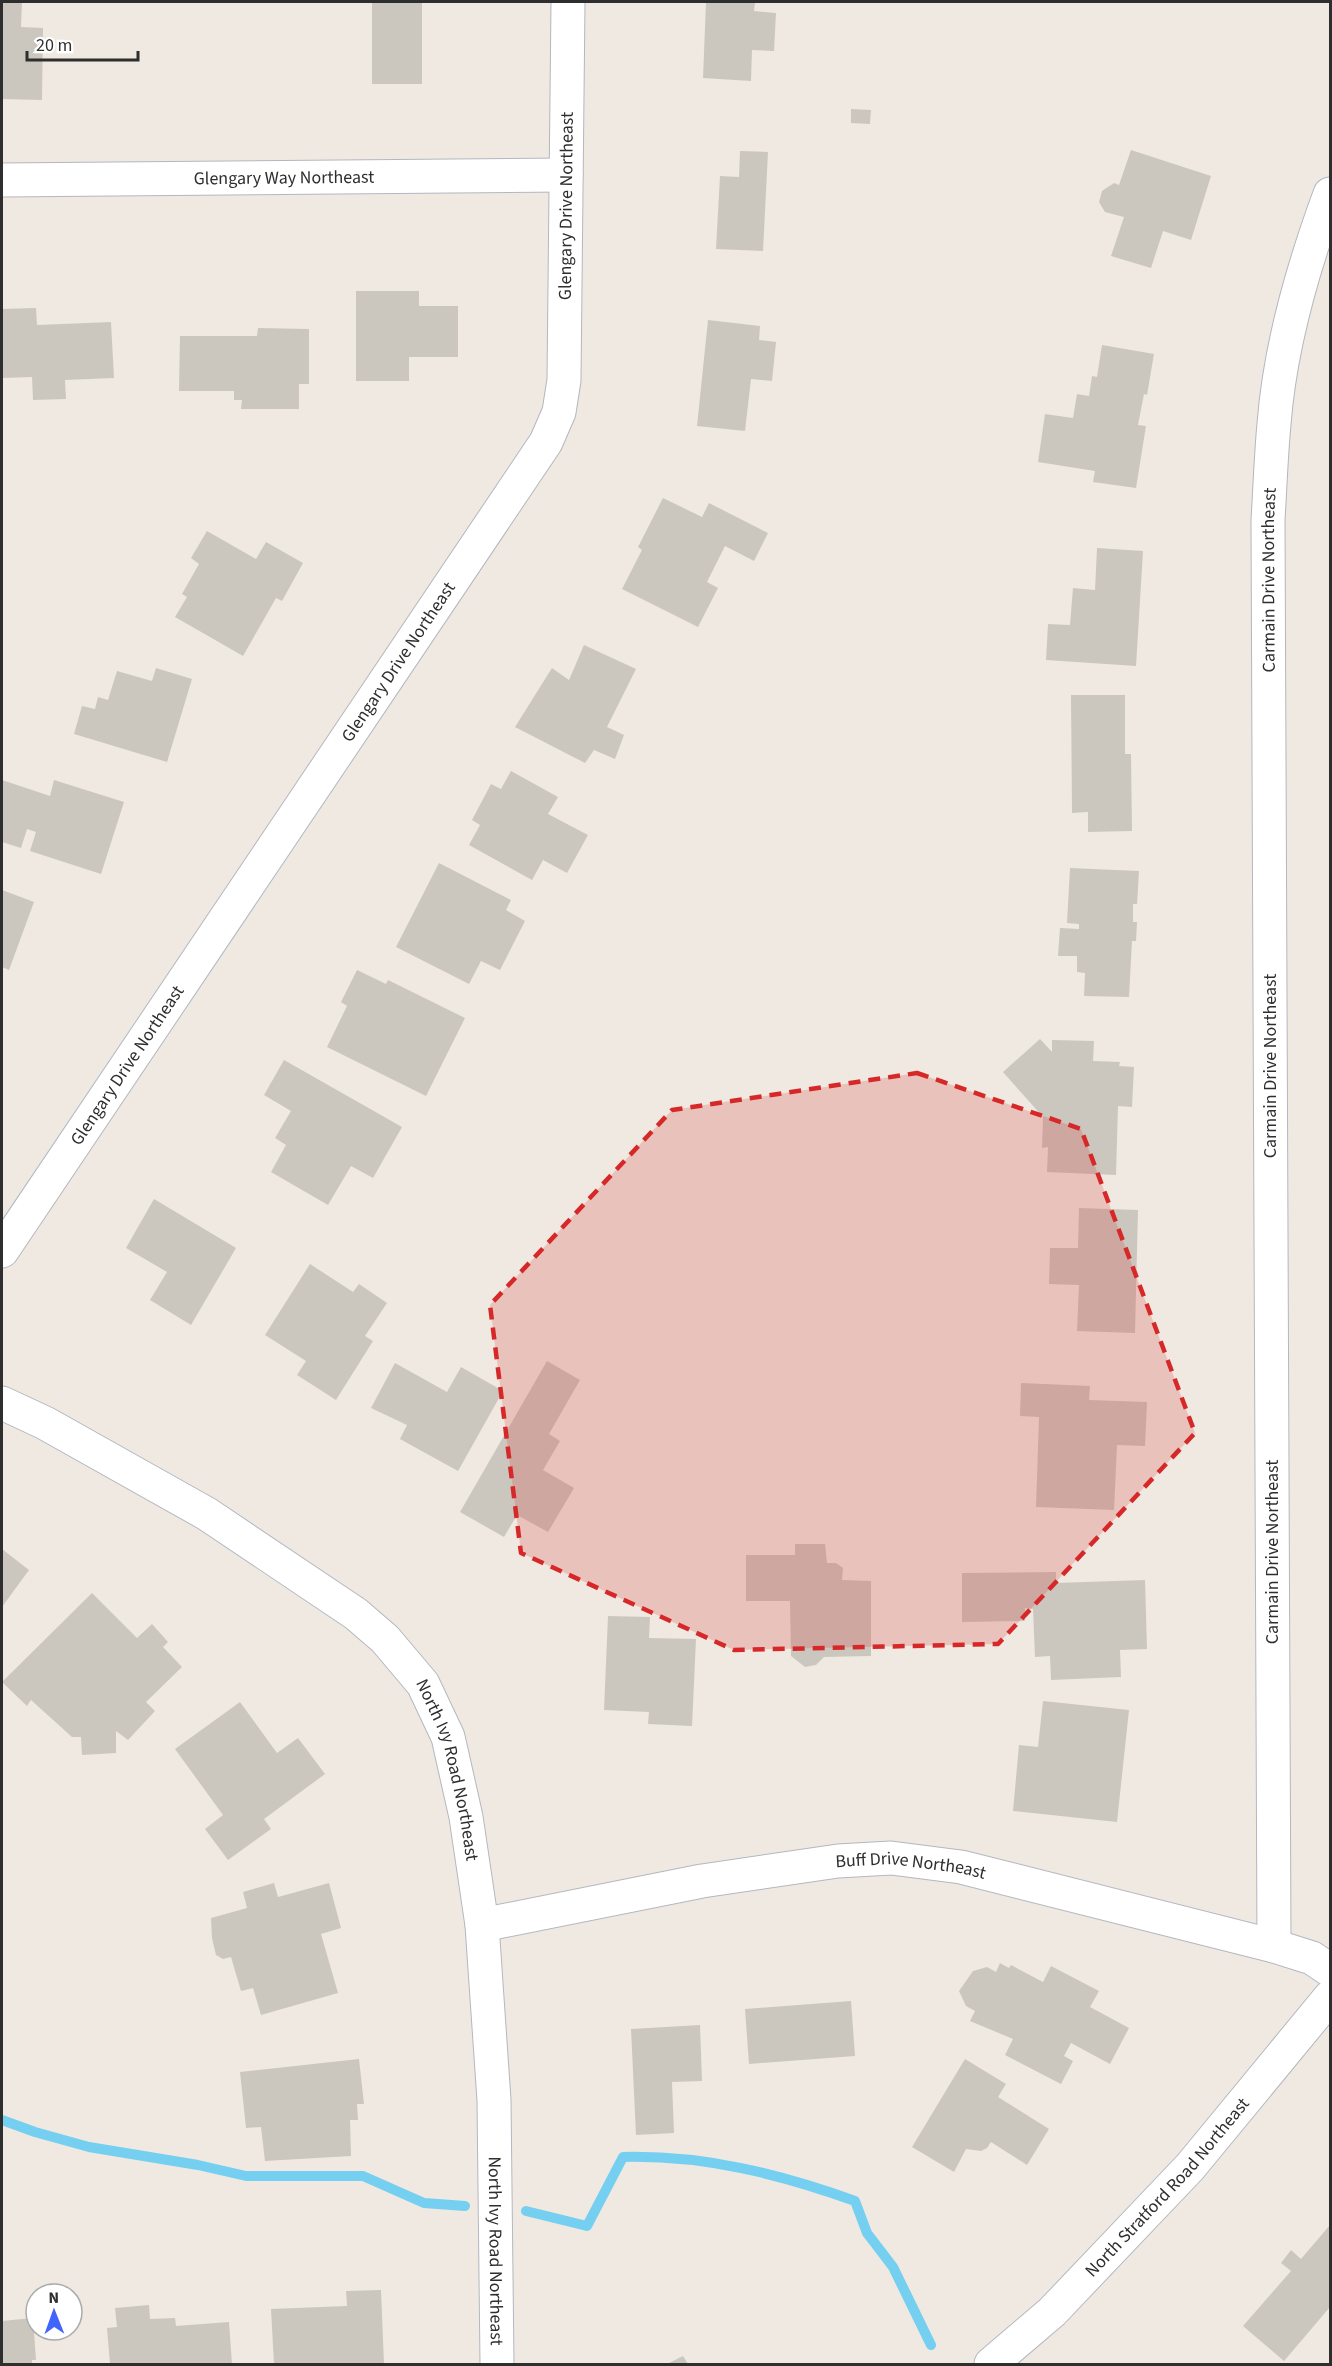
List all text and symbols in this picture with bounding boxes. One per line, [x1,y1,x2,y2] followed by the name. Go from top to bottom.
[27,24,138,62] scale bar
[36,33,72,58] text: 20 m
[553,112,580,300] street label: Glengary Drive Northeast
[194,165,374,191] street label: Glengary Way Northeast
[1256,487,1283,672] street label: Carmain Drive Northeast
[336,577,462,747] street label: Glengary Drive Northeast
[1258,974,1283,1158] street label: Carmain Drive Northeast
[64,980,190,1151] street label: Glengary Drive Northeast
[1260,1460,1285,1644] street label: Carmain Drive Northeast
[409,1675,484,1863] street label: North Ivy Road Northeast
[835,1846,989,1886] street label: Buff Drive Northeast
[1080,2092,1255,2283] street label: North Stratford Road Northeast
[482,2156,509,2346] street label: North Ivy Road Northeast
[24,2282,84,2342] north arrow
[48,2287,59,2309] text: N

